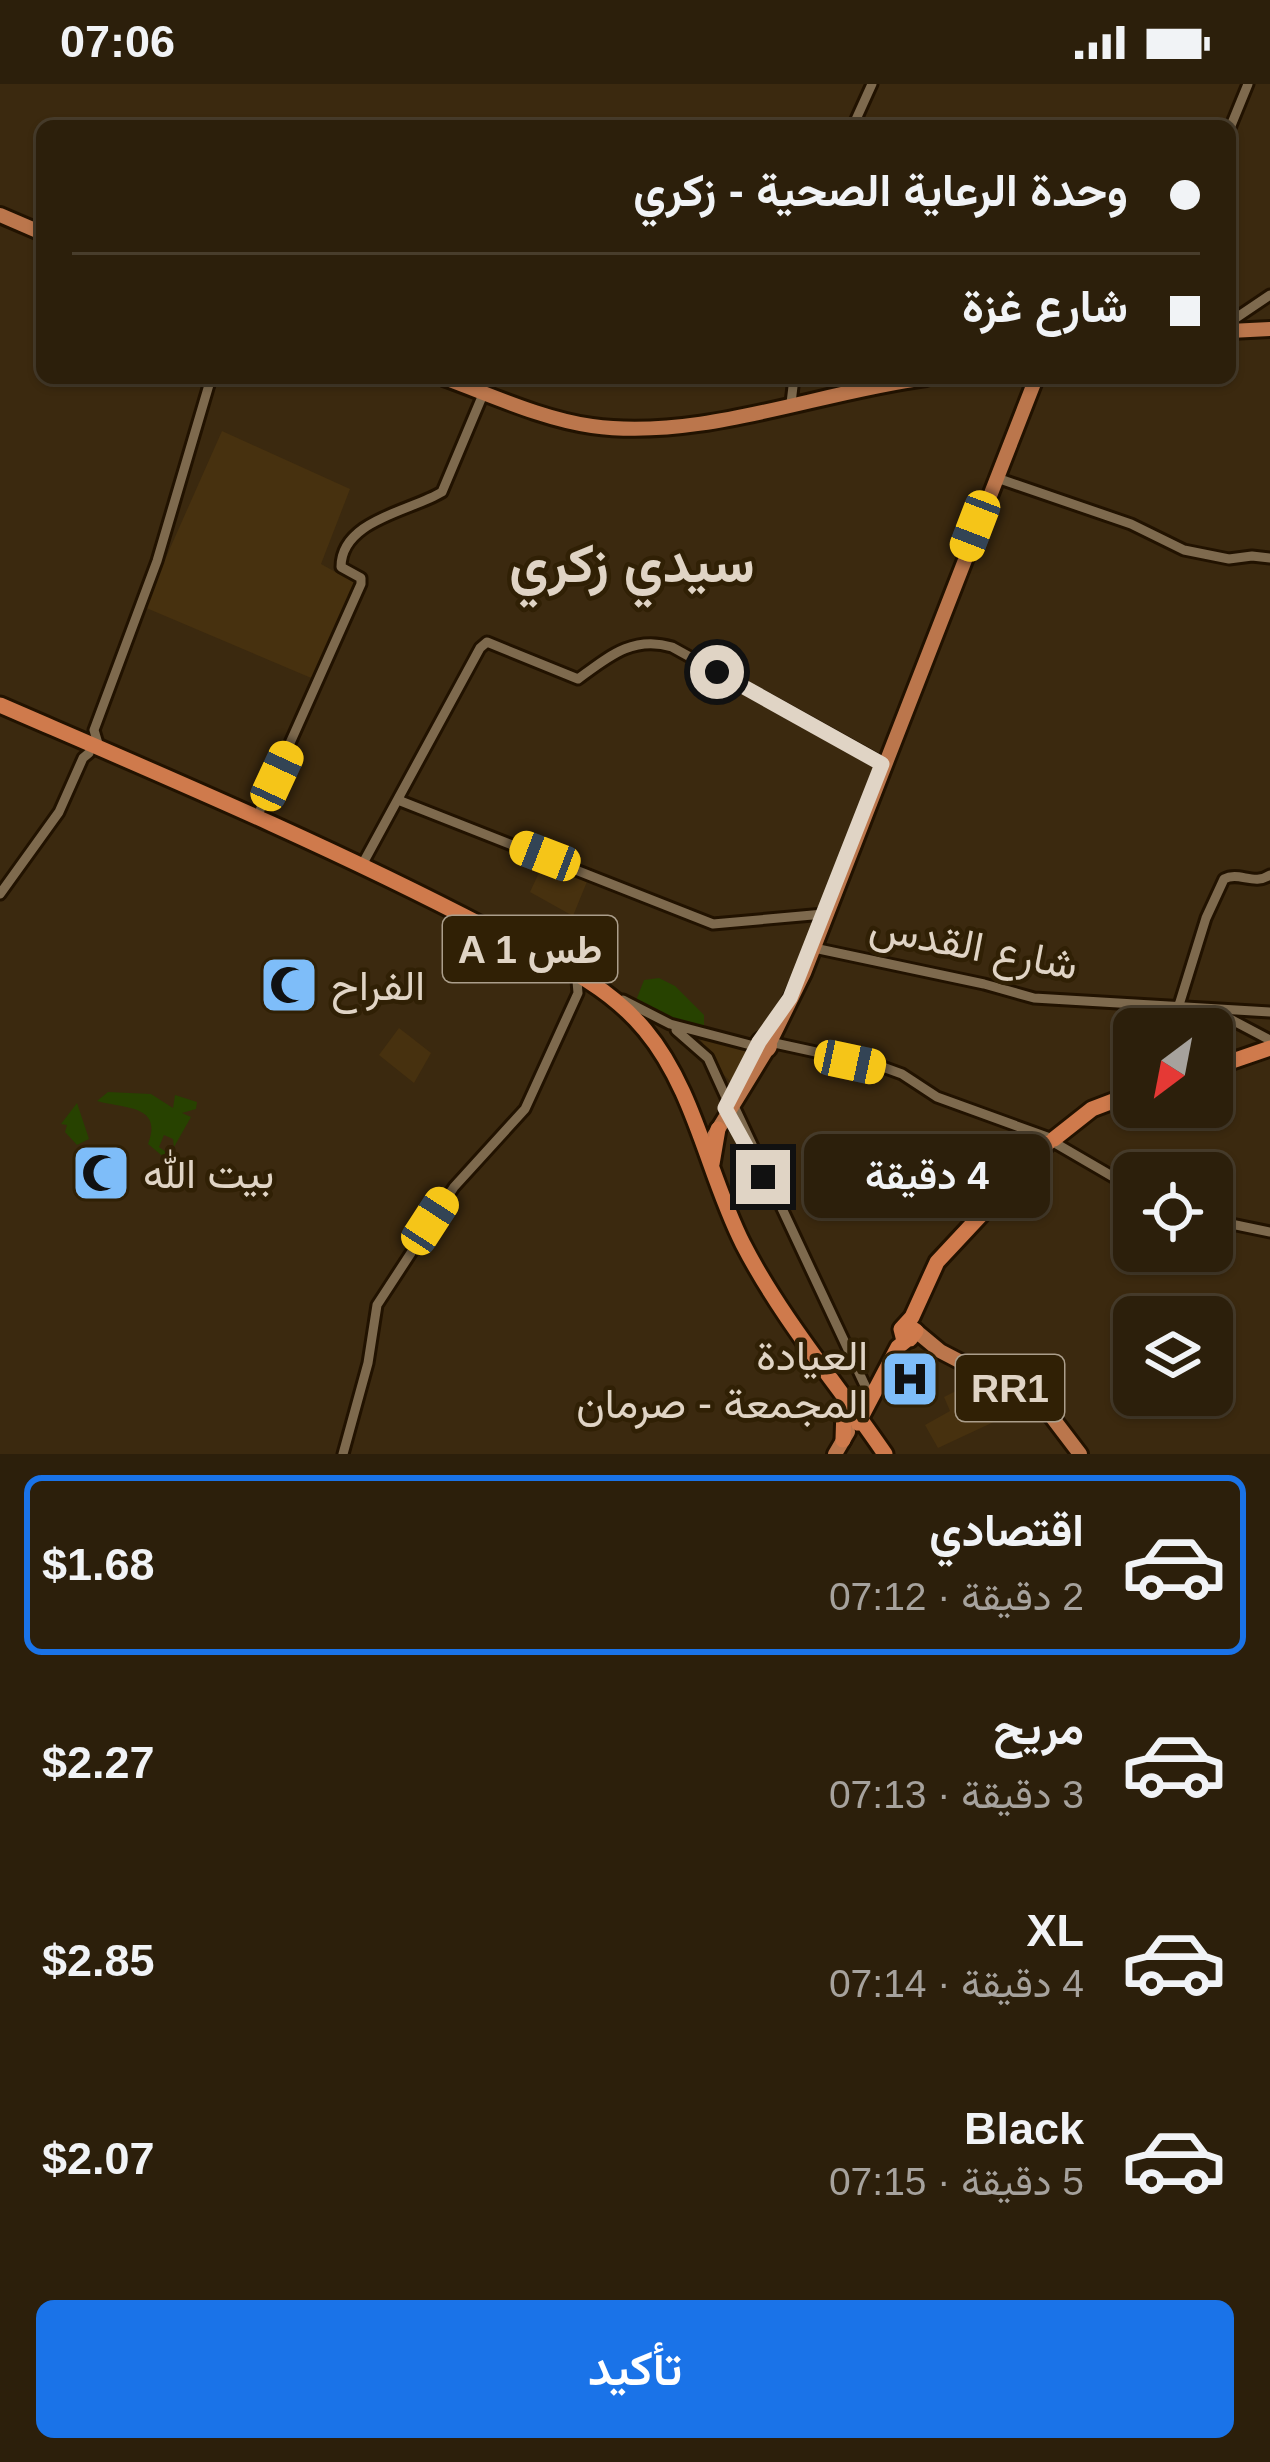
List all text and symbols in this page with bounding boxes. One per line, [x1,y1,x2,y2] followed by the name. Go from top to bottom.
[60,16,175,67] text: 07:06
[633,165,1128,216] text: وحدة الرعاية الصحية - زكري
[962,281,1128,332] text: شارع غزة
[945,486,1005,566] car
[509,533,755,608] district label: سيدي زكري
[690,645,744,699] route start
[245,736,309,816] car
[505,826,585,886] car
[865,902,1082,994] street label: شارع القدس
[443,916,617,982] road number: A 1 طس
[258,954,320,1016] mosque icon: الفراح
[331,962,425,1014] place label: الفراح
[1113,1008,1233,1128] north arrow
[1113,1008,1233,1416] map controls
[811,1037,889,1087] car
[805,1135,1051,1219] callout: 4 دقيقة
[70,1142,132,1204] mosque icon: بيت الله
[143,1149,274,1198] place label: بيت الله
[736,1150,790,1204] route end
[1113,1152,1233,1272] button: locate
[865,1154,989,1197] text: 4 دقيقة
[395,1181,465,1261] car
[1113,1296,1233,1416] button: layers
[576,1332,868,1430] place label: العيادة المجمعة - صرمان
[879,1348,941,1410] hospital icon: العيادة المجمعة - صرمان
[956,1355,1064,1421] road number: RR1
[929,1505,1084,1556] text: اقتصادي
[1120,1511,1228,1619] icon: car
[42,1539,155,1590] text: $1.68
[829,1575,1084,1618] text: 2 دقيقة · 07:12
[993,1703,1084,1754] text: مريح
[1120,1709,1228,1817] icon: car
[42,1737,155,1788] text: $2.27
[829,1773,1084,1816] text: 3 دقيقة · 07:13
[1026,1905,1084,1956] text: XL
[1120,1907,1228,2015] icon: car
[42,1935,155,1986] text: $2.85
[829,1962,1084,2005] text: 4 دقيقة · 07:14
[964,2103,1084,2154] text: Black
[1120,2105,1228,2213] icon: car
[42,2133,155,2184] text: $2.07
[829,2160,1084,2203] text: 5 دقيقة · 07:15
[36,2300,1234,2438] button: تأكيد

